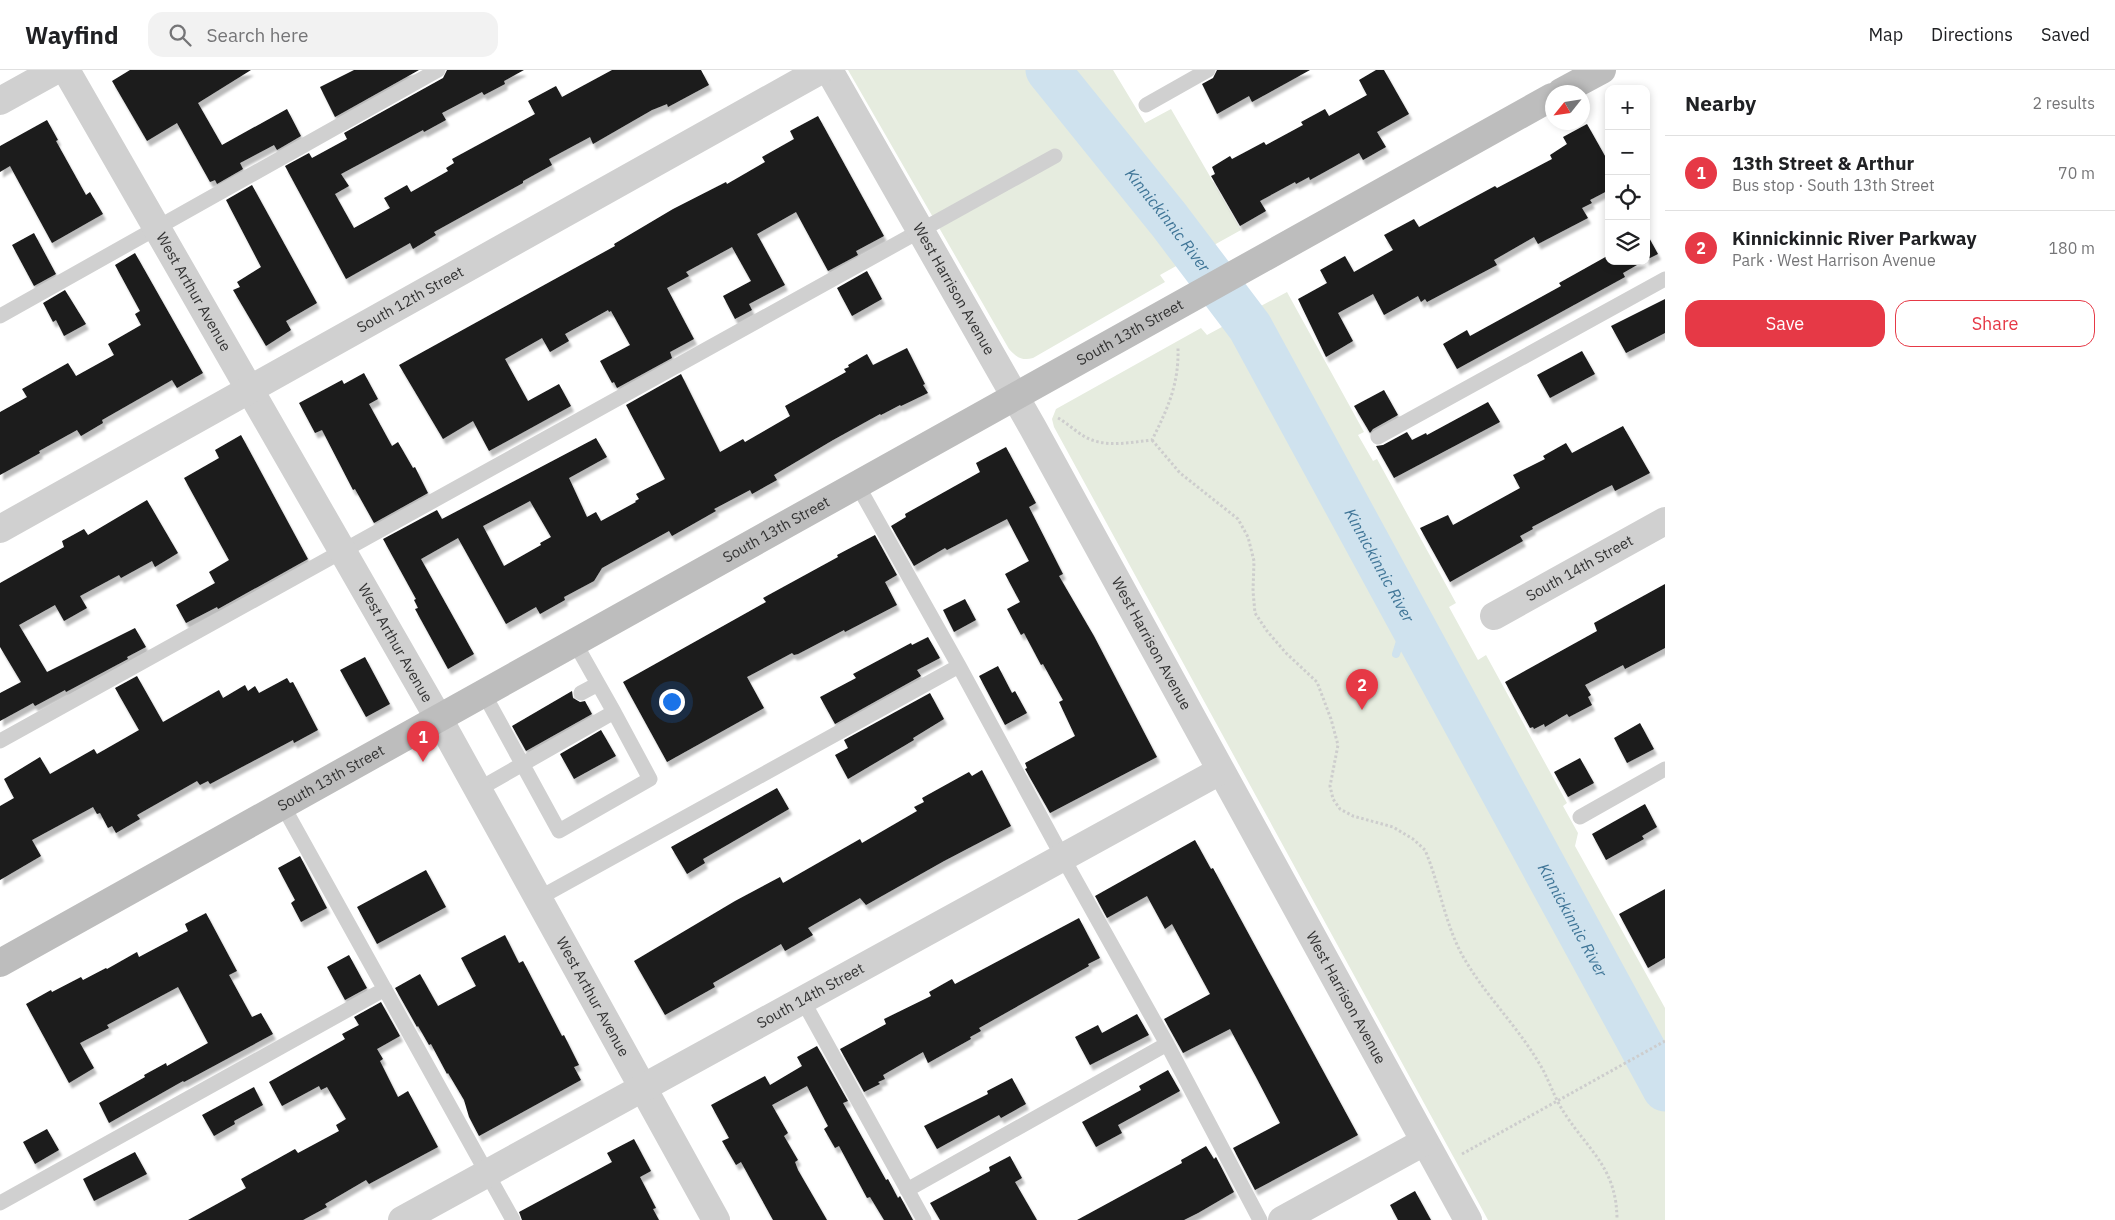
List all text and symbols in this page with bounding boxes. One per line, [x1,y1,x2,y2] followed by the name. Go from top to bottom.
[148,12,498,57] search box
[25,19,118,51] text: Wayfind
[166,21,194,49] icon: search
[206,23,308,47] text: Search here
[1868,23,1903,46] text: Map
[1931,23,2013,46] text: Directions
[2041,23,2090,46] text: Saved
[1545,85,1590,130] north arrow
[1605,85,1650,265] map controls
[1605,85,1650,130] button: +
[1685,89,1756,117] text: Nearby
[2032,93,2095,113] text: 2 results
[1605,130,1650,175] button: −
[1732,151,1914,175] text: 13th Street & Arthur
[1696,163,1706,183] text: 1
[2058,163,2095,183] text: 70 m
[1121,164,1215,277] water label: Kinnickinnic River
[1605,175,1650,220] button: locate
[1732,175,1935,195] text: Bus stop · South 13th Street
[909,219,999,358] street label: West Harrison Avenue
[1605,220,1650,265] button: layers
[1732,226,1977,250] text: Kinnickinnic River Parkway
[152,229,236,355] street label: West Arthur Avenue
[1696,238,1706,258] text: 2
[2048,238,2095,258] text: 180 m
[1732,250,1936,270] text: Park · West Harrison Avenue
[353,262,467,337] street label: South 12th Street
[1073,295,1187,369] street label: South 13th Street
[1685,300,1885,347] button: Save
[1895,300,2095,347] button: Share
[719,492,833,567] street label: South 13th Street
[1341,505,1419,626] water label: Kinnickinnic River
[1523,531,1636,605] street label: South 14th Street
[1108,574,1196,713] street label: West Harrison Avenue
[354,580,437,706] street label: West Arthur Avenue
[1346,669,1378,710] pin: 2
[659,689,685,715] your location
[407,721,439,762] pin: 1
[274,740,388,815] street label: South 13th Street
[1534,859,1612,981] water label: Kinnickinnic River
[1302,928,1390,1067] street label: West Harrison Avenue
[552,933,634,1060] street label: West Arthur Avenue
[753,958,867,1032] street label: South 14th Street

